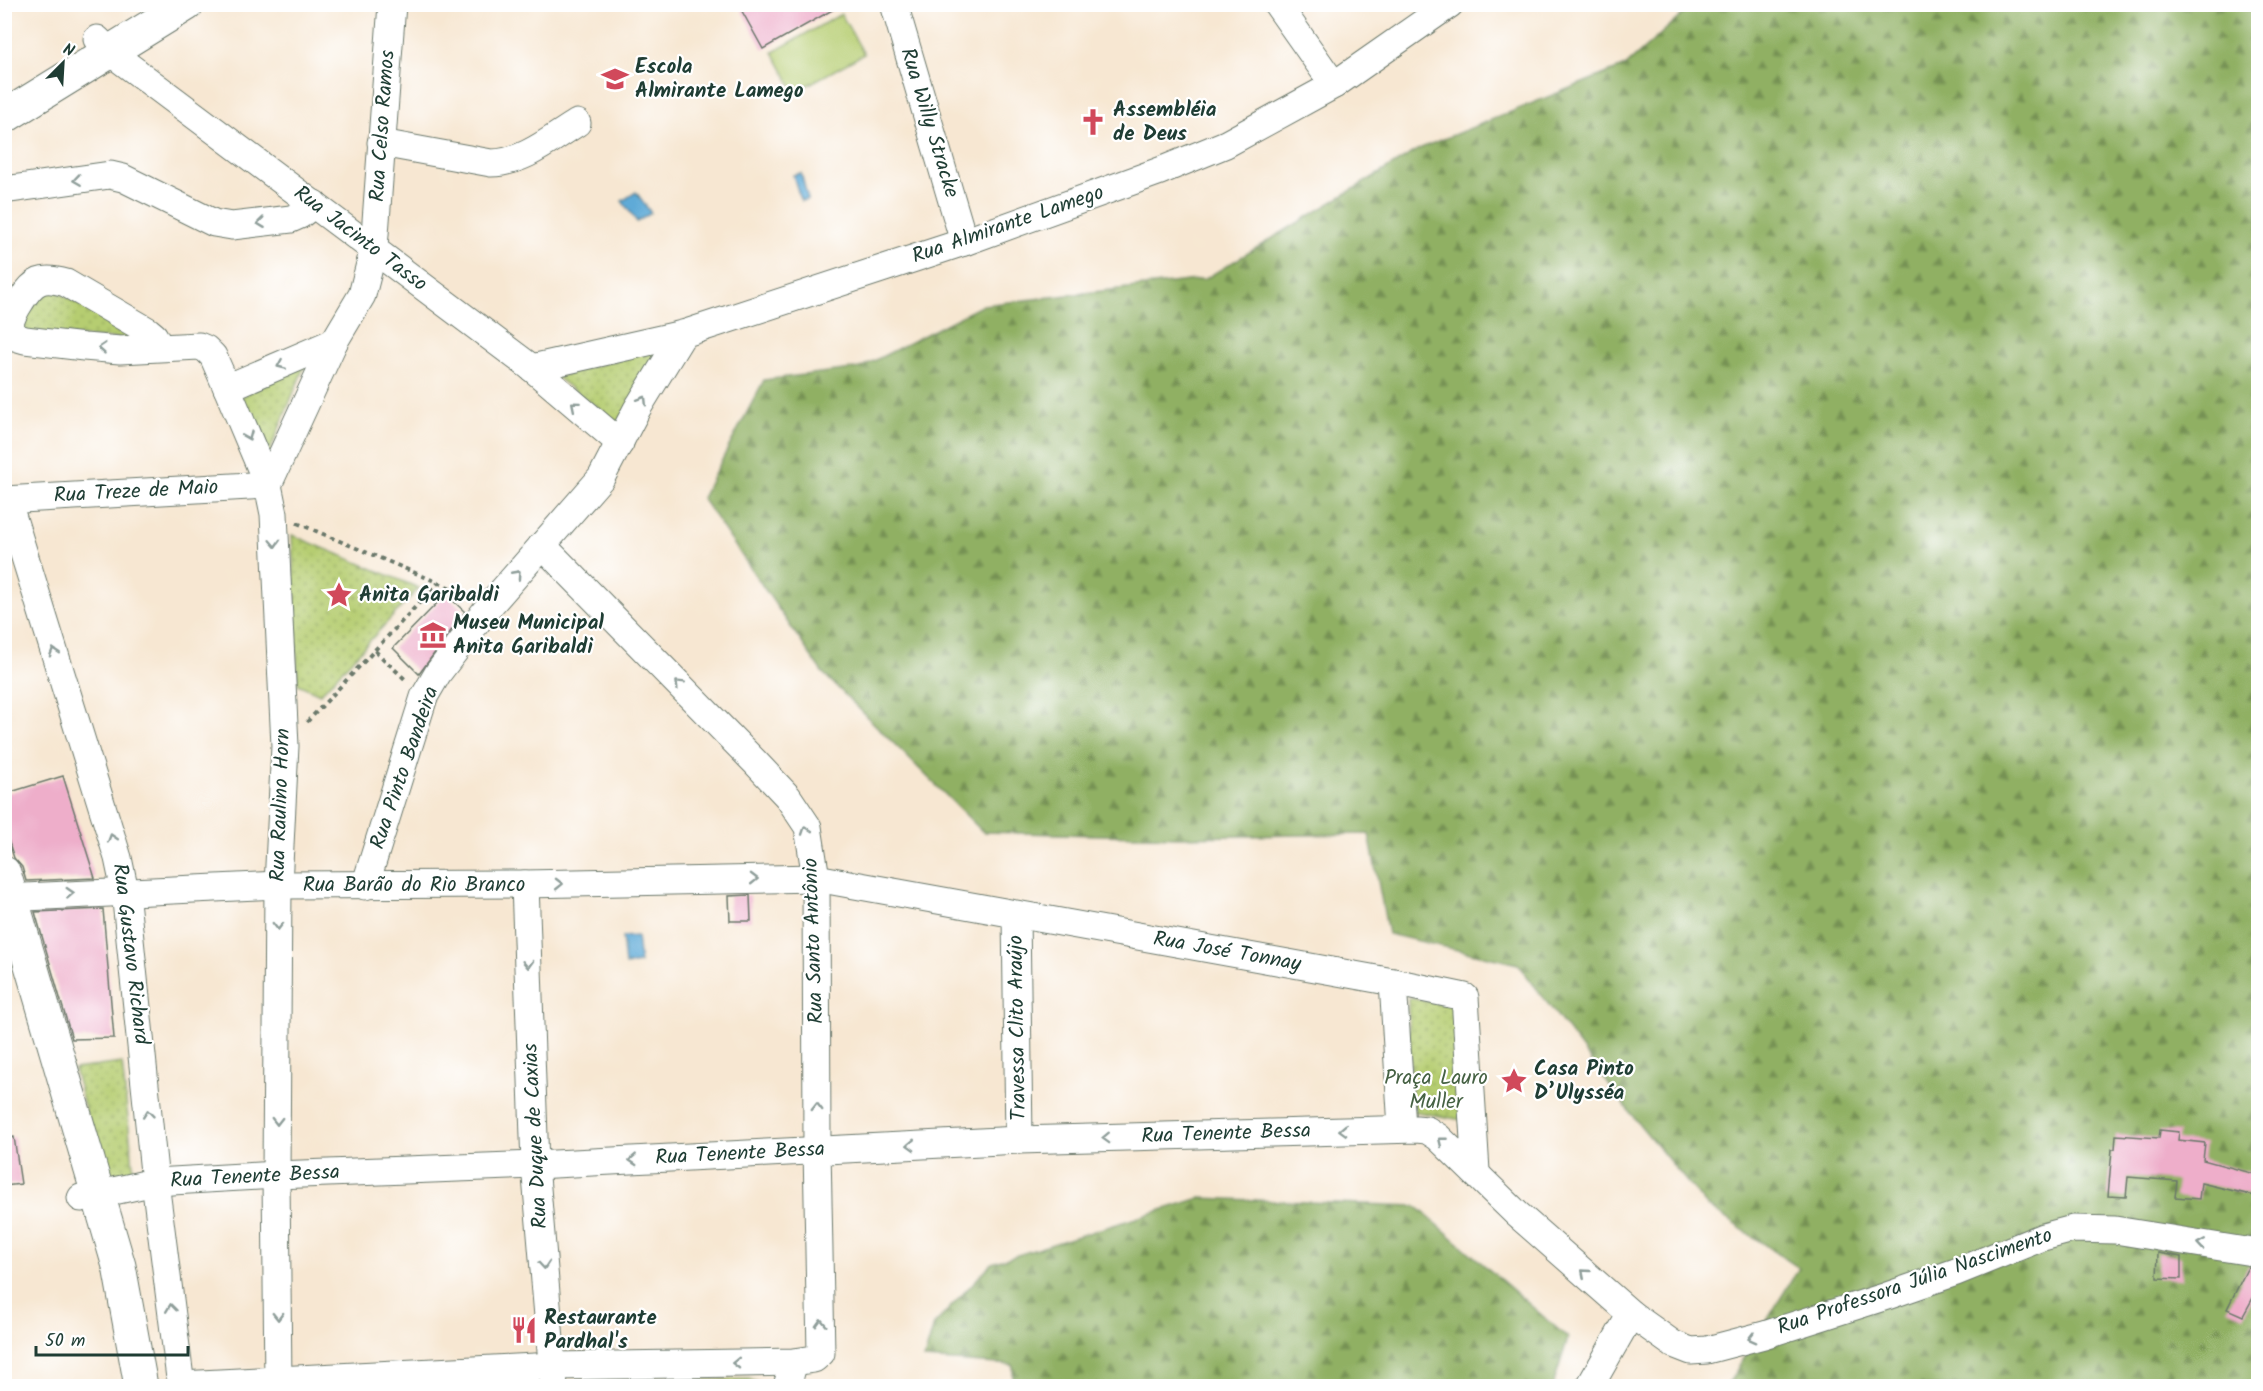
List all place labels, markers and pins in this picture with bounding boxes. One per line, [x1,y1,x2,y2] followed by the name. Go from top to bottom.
[635,51,804,108] place label: Escola Almirante Lamego
[600,64,630,94] school or university icon: Escola Almirante Lamego
[1113,94,1217,151] place label: Assembléia de Deus
[1078,107,1108,137] church icon: Assembléia de Deus
[359,579,499,612] place label: Anita Garibaldi
[324,580,354,610] place icon: Anita Garibaldi
[453,607,604,664] place label: Museu Municipal Anita Garibaldi
[418,620,448,650] museum icon: Museu Municipal Anita Garibaldi
[1534,1053,1634,1110] place label: Casa Pinto D’Ulysséa
[1499,1066,1529,1096] place icon: Casa Pinto D’Ulysséa
[544,1302,657,1359] place label: Restaurante Pardhal's
[509,1315,539,1345] restaurant icon: Restaurante Pardhal's

